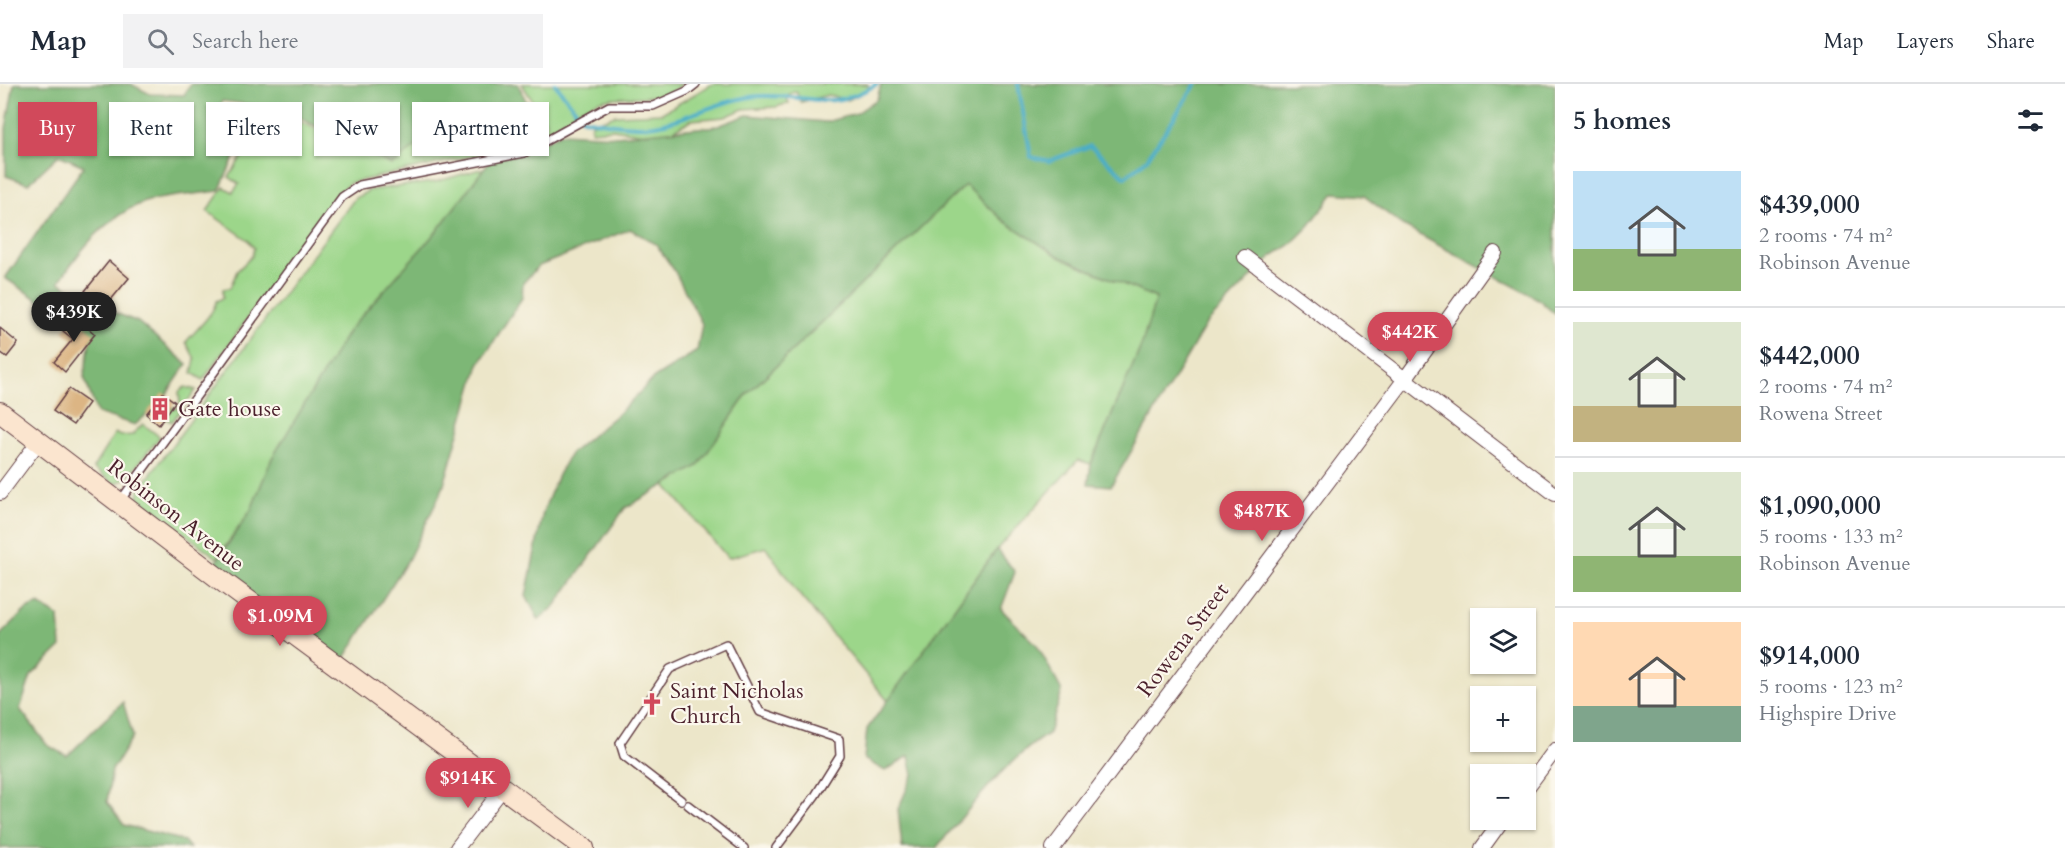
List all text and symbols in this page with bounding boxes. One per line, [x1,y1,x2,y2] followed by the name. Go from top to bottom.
[123,14,543,68] search box
[30,22,87,60] text: Map
[144,25,177,58] icon: search
[192,26,299,56] text: Search here
[1824,27,1864,56] text: Map
[1897,27,1954,56] text: Layers
[1987,27,2035,56] text: Share
[18,102,97,156] chip: Buy
[109,102,194,156] chip: Rent
[206,102,302,156] chip: Filters
[314,102,400,156] chip: New
[412,102,549,156] chip: Apartment
[1573,103,1671,138] text: 5 homes
[2014,104,2047,137] icon: filters
[1759,187,1860,222] text: $439,000
[1621,195,1693,267] icon: home
[1759,222,1892,249] text: 2 rooms · 74 m²
[1759,249,1910,276] text: Robinson Avenue
[32,292,116,343] pin: $439K
[45,298,103,325] text: $439K
[1368,312,1452,363] pin: $442K
[1381,318,1439,345] text: $442K
[1759,338,1860,373] text: $442,000
[1621,346,1693,418] icon: home
[1759,373,1892,400] text: 2 rooms · 74 m²
[178,394,281,424] place label: Gate house
[147,396,173,422] building icon: Gate house
[1759,400,1882,427] text: Rowena Street
[101,452,251,578] street label: Robinson Avenue
[1759,488,1881,523] text: $1,090,000
[1220,491,1304,542] pin: $487K
[1621,496,1693,568] icon: home
[1233,497,1291,524] text: $487K
[1759,523,1903,550] text: 5 rooms · 133 m²
[1759,550,1910,577] text: Robinson Avenue
[1130,577,1236,703] street label: Rowena Street
[231,596,329,647] pin: $1.09M
[247,602,313,629] text: $1.09M
[1470,608,1536,830] map controls
[1470,608,1536,674] button: layers
[1759,638,1860,673] text: $914,000
[1621,646,1693,718] icon: home
[1759,673,1903,700] text: 5 rooms · 123 m²
[670,676,804,731] place label: Saint Nicholas Church
[1470,686,1536,752] button: +
[639,691,665,717] church icon: Saint Nicholas Church
[1759,700,1897,727] text: Highspire Drive
[426,758,510,809] pin: $914K
[439,764,497,791] text: $914K
[1470,764,1536,830] button: −

